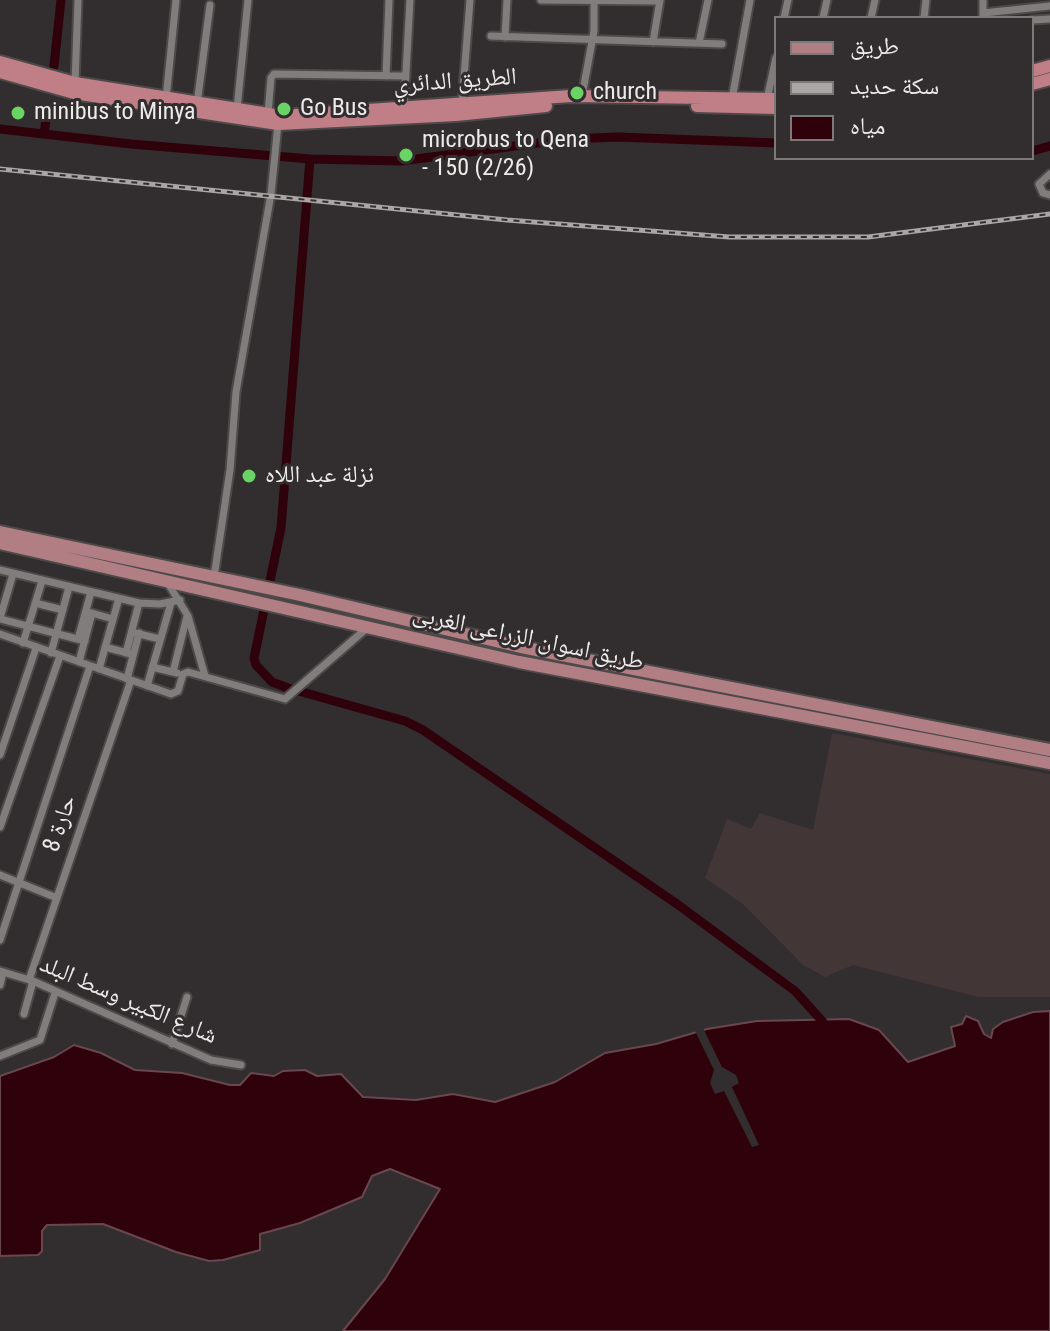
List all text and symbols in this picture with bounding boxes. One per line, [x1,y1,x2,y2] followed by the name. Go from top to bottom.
[774,16,1034,160] legend
[850,32,899,60] text: طريق
[392,63,518,101] street label: الطريق الدائري
[850,72,939,100] text: سكة حديد
[593,79,657,107] place label: church
[568,84,586,102] marker: church
[300,95,367,123] place label: Go Bus
[34,99,196,127] place label: minibus to Minya
[275,100,293,118] marker: Go Bus
[9,104,27,122] marker: minibus to Minya
[850,112,885,140] text: مياه
[422,127,589,183] place label: microbus to Qena - 150 (2/26)
[397,146,415,164] marker: microbus to Qena - 150 (2/26)
[265,462,374,490] place label: نزلة عبد اللاه
[240,467,258,485] marker: نزلة عبد اللاه
[410,600,646,678] street label: طريق اسوان الزراعى الغربى
[38,792,84,856] street label: حارة 8
[35,951,221,1051] street label: شارع الكبير وسط البلد

